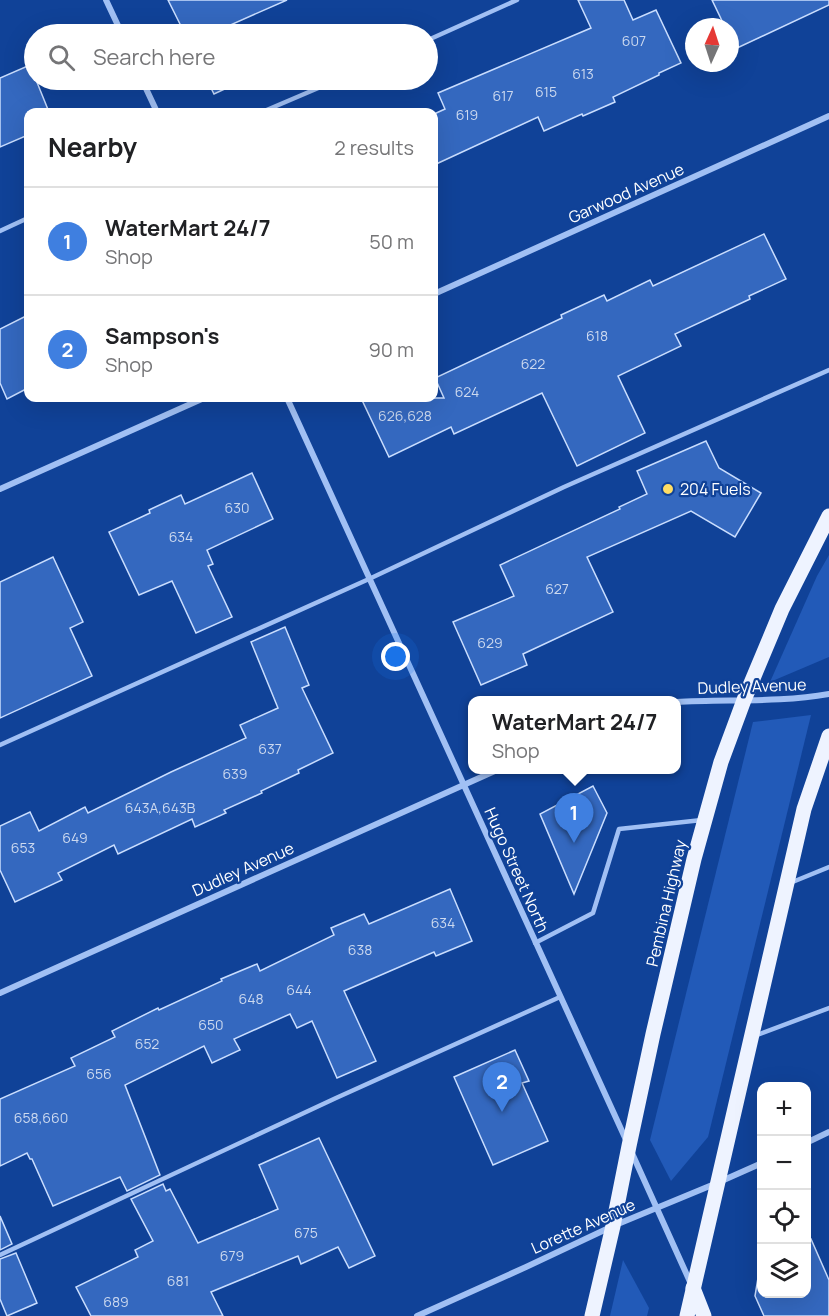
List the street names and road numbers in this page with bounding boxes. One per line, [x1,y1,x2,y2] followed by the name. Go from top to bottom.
[565,158,687,228] street label: Garwood Avenue
[697,673,807,699] street label: Dudley Avenue
[480,804,554,936] street label: Hugo Street North
[189,837,297,901] street label: Dudley Avenue
[641,837,691,969] street label: Pembina Highway
[527,1193,639,1259] street label: Lorette Avenue

